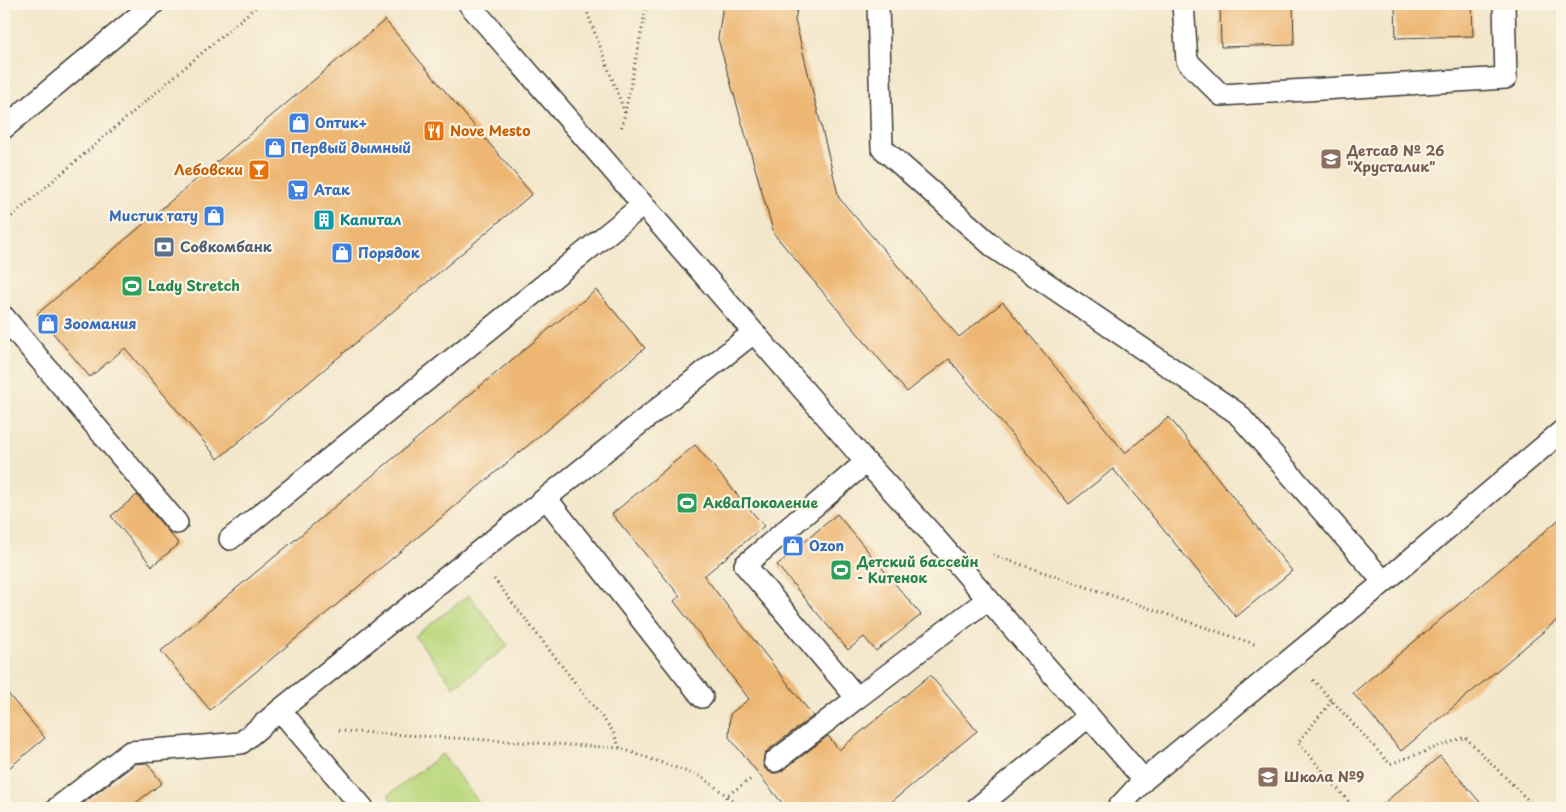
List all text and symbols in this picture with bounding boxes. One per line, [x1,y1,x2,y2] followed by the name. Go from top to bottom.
[287,111,311,135] shop icon: Оптик+
[315,112,367,133] place label: Оптик+
[422,119,446,143] restaurant icon: Nove Mesto
[450,120,530,141] place label: Nove Mesto
[263,136,287,160] shop icon: Первый дымный
[291,137,411,158] place label: Первый дымный
[1346,140,1444,177] place label: Детсад № 26 "Хрусталик"
[1319,147,1343,171] school or university icon: Детсад № 26 "Хрусталик"
[247,158,271,182] bar icon: Лебовски
[174,159,243,180] place label: Лебовски
[286,178,310,202] supermarket icon: Атак
[313,179,350,200] place label: Атак
[202,204,226,228] shop icon: Мистик тату
[109,205,198,226] place label: Мистик тату
[312,208,336,232] building icon: Капитал
[340,209,402,230] place label: Капитал
[152,235,176,259] bank icon: Совкомбанк
[180,236,272,257] place label: Совкомбанк
[330,241,354,265] shop icon: Порядок
[358,242,420,263] place label: Порядок
[120,274,144,298] sports icon: Lady Stretch
[148,275,240,296] place label: Lady Stretch
[36,312,60,336] shop icon: Зоомания
[63,313,136,334] place label: Зоомания
[675,491,699,515] sports icon: АкваПоколение
[703,492,819,513] place label: АкваПоколение
[781,534,805,558] shop icon: Ozon
[809,535,844,556] place label: Ozon
[856,551,979,588] place label: Детский бассейн - Китенок
[829,558,853,582] sports icon: Детский бассейн - Китенок
[1256,765,1280,789] school or university icon: Школа №9
[1284,766,1364,787] place label: Школа №9

